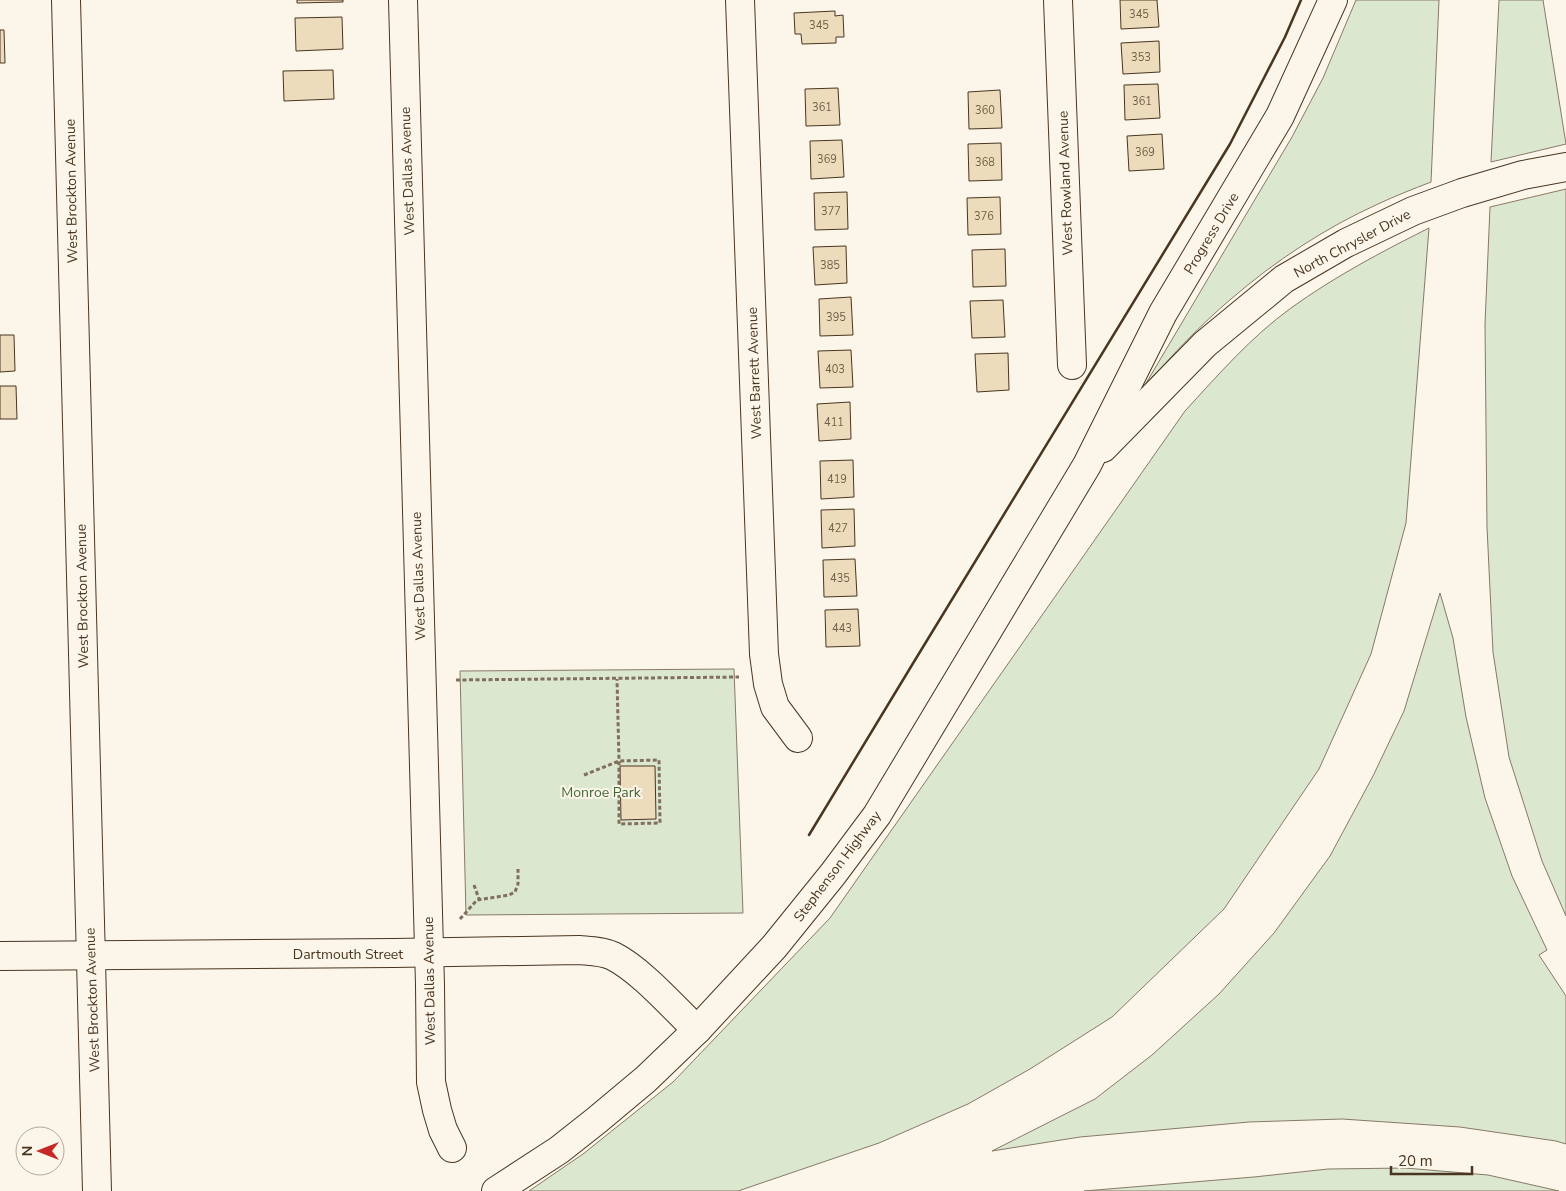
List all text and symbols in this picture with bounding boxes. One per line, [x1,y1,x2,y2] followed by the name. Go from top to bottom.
[1129,7,1149,22] house number: 345
[809,18,829,33] house number: 345
[1131,50,1151,65] house number: 353
[1132,94,1152,109] house number: 361
[812,100,832,115] house number: 361
[975,103,995,118] house number: 360
[396,106,419,236] street label: West Dallas Avenue
[1053,110,1078,256] street label: West Rowland Avenue
[61,119,82,263] street label: West Brockton Avenue
[1135,145,1155,160] house number: 369
[817,152,837,167] house number: 369
[975,155,995,170] house number: 368
[1180,189,1243,278] street label: Progress Drive
[821,204,841,219] house number: 377
[1290,205,1414,282] street label: North Chrysler Drive
[974,209,994,224] house number: 376
[820,258,840,273] house number: 385
[743,307,766,439] street label: West Barrett Avenue
[826,310,846,325] house number: 395
[825,362,845,377] house number: 403
[824,415,844,430] house number: 411
[827,472,847,487] house number: 419
[407,511,430,641] street label: West Dallas Avenue
[828,521,848,536] house number: 427
[72,524,93,668] street label: West Brockton Avenue
[830,571,850,586] house number: 435
[832,621,852,636] house number: 443
[561,783,642,802] park label: Monroe Park
[789,806,886,926] street label: Stephenson Highway
[419,916,440,1045] street label: West Dallas Avenue
[80,927,105,1073] street label: West Brockton Avenue
[293,945,403,964] street label: Dartmouth Street
[15,1126,65,1176] north arrow
[1391,1144,1472,1176] scale bar
[18,1146,37,1156] text: N
[1398,1151,1433,1171] text: 20 m

